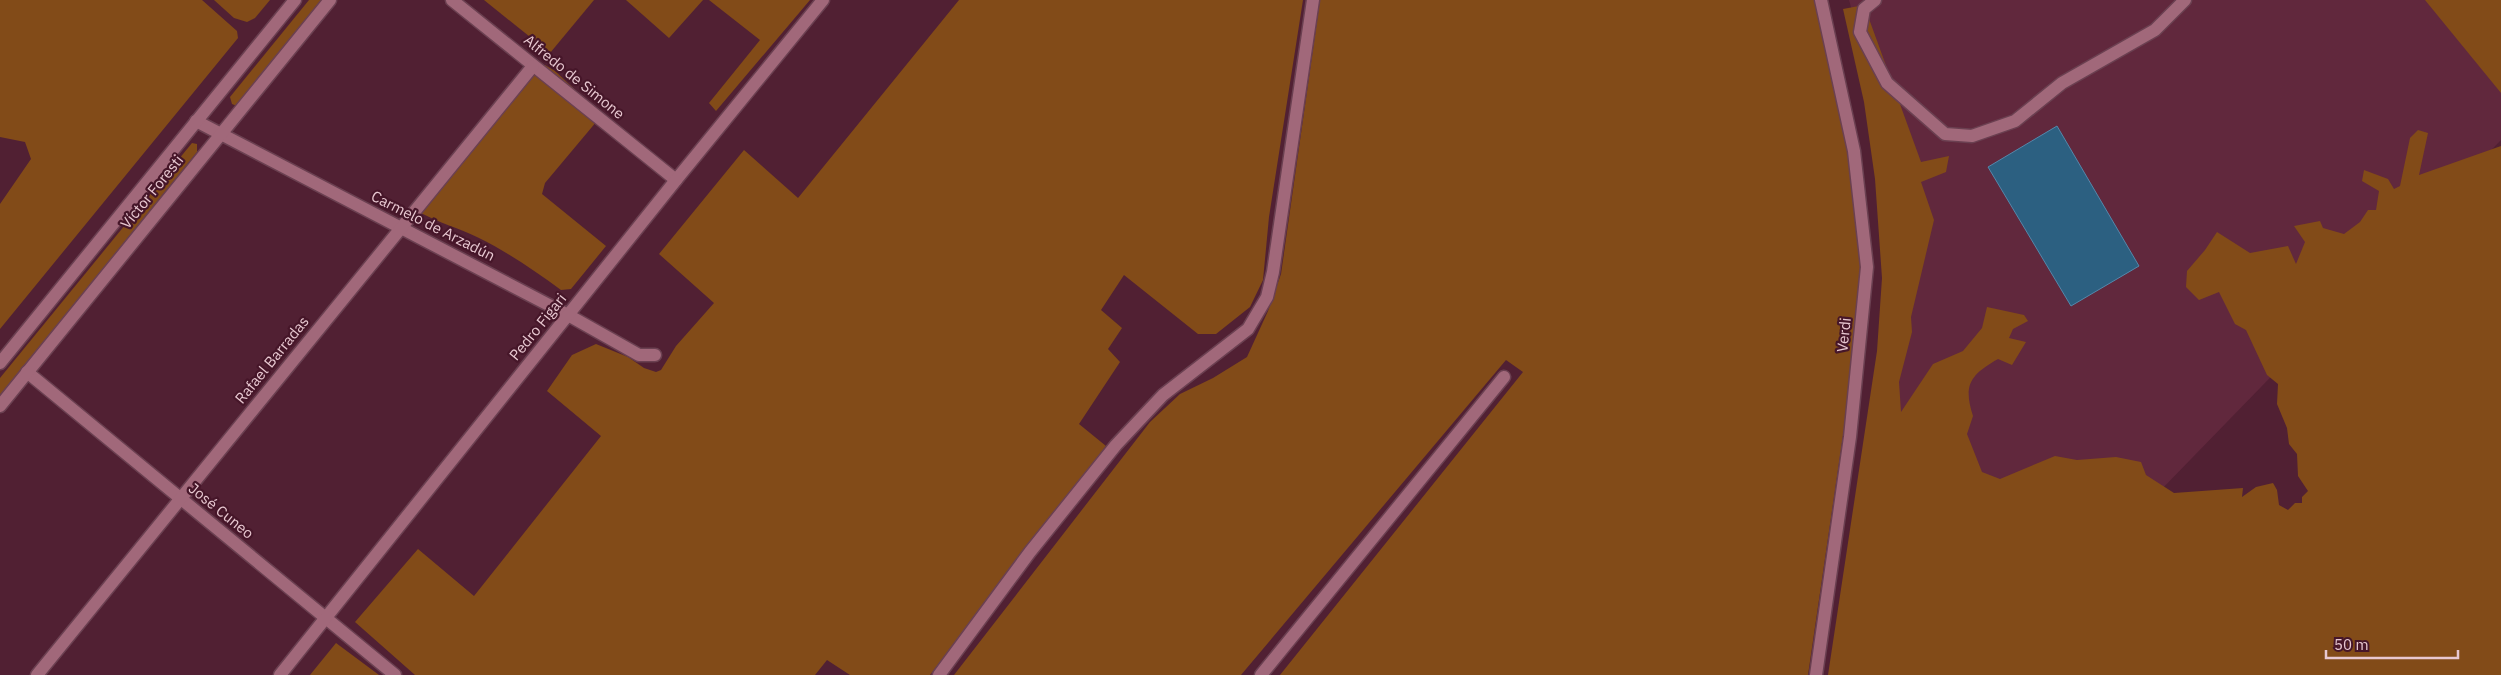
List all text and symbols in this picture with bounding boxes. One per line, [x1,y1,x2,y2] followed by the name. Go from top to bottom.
[520,30,629,123] street label: Alfredo de Simone
[116,151,187,232] street label: Víctor Foresti
[368,186,498,265] street label: Carmelo de Arzadún
[505,289,570,364] street label: Pedro Figari
[231,312,313,407] street label: Rafael Barradas
[1832,317,1855,353] street label: Verdi
[185,479,258,543] street label: José Cuneo
[2326,628,2458,660] scale bar
[2334,635,2369,654] text: 50 m

